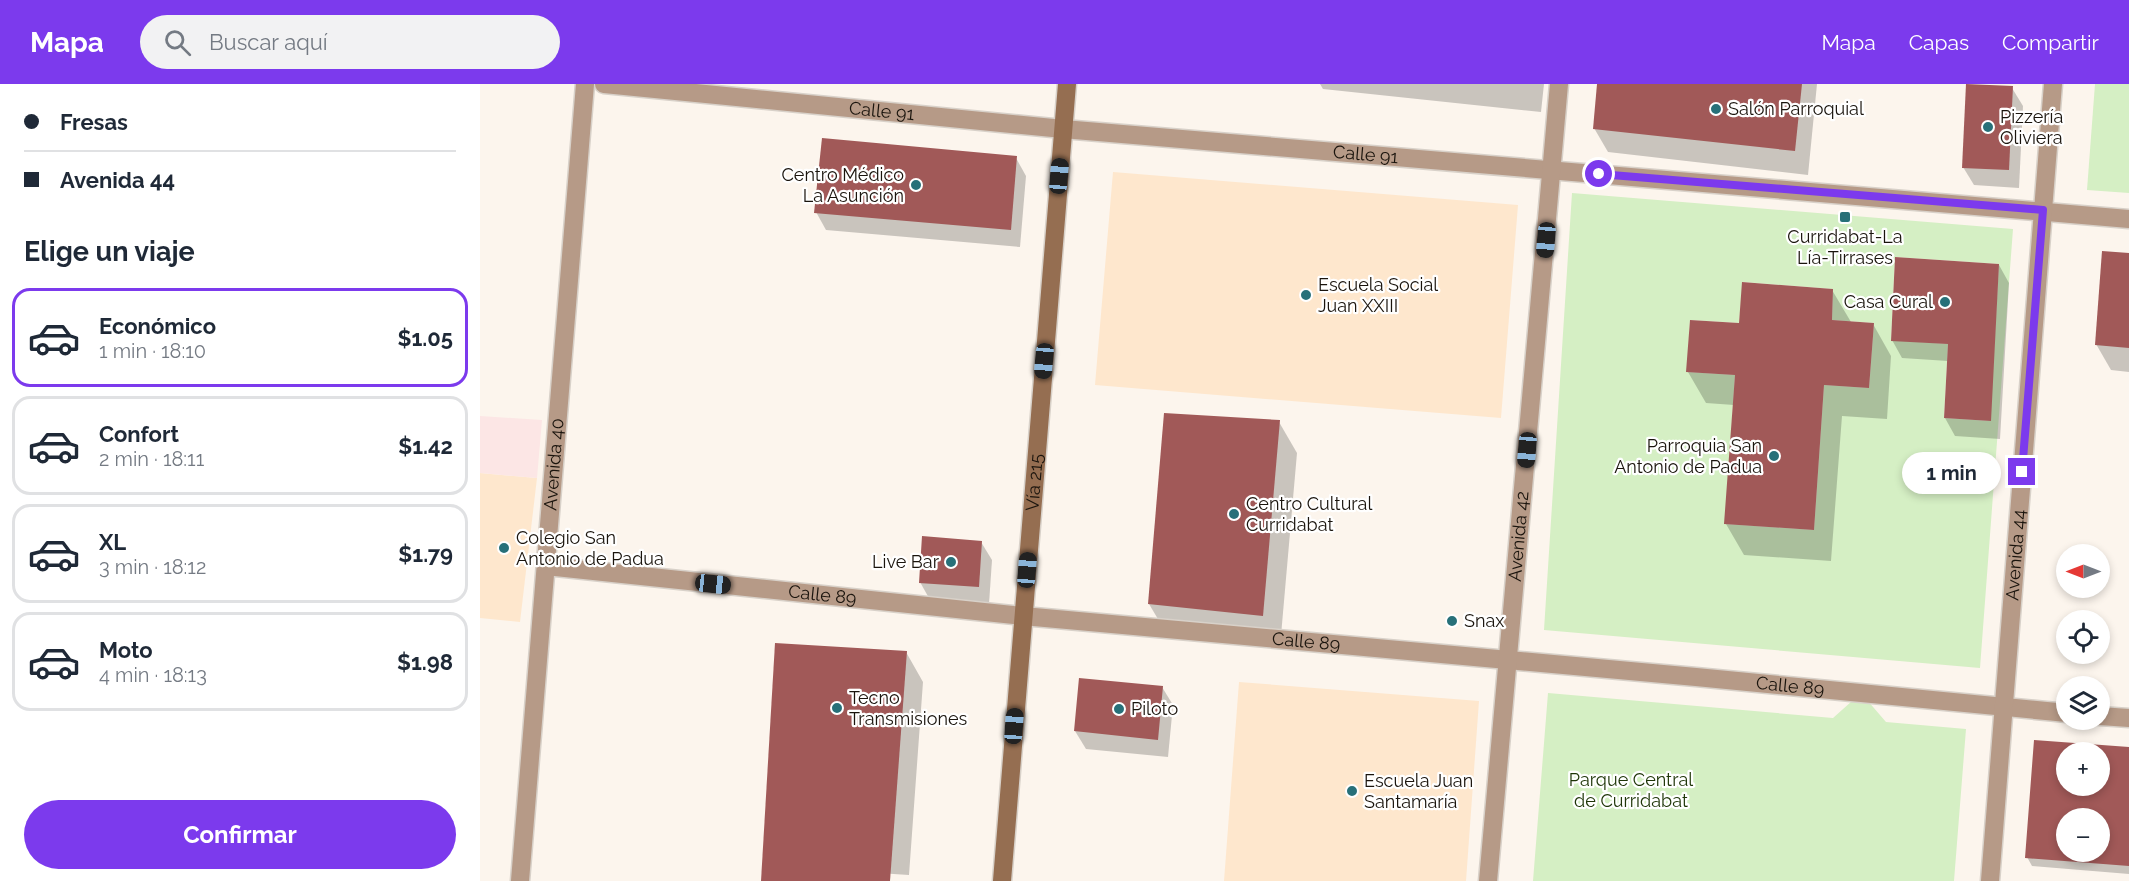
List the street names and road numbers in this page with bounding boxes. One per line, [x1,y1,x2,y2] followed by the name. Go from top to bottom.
[848,97,916,124] street label: Calle 91
[1332,141,1400,167] street label: Calle 91
[539,417,568,511] street label: Avenida 40
[1021,453,1047,512] street label: Vía 215
[1504,490,1533,582] street label: Avenida 42
[2001,509,2029,601] street label: Avenida 44
[787,580,858,608] street label: Calle 89
[1271,628,1341,655] street label: Calle 89
[1755,672,1825,699] street label: Calle 89

